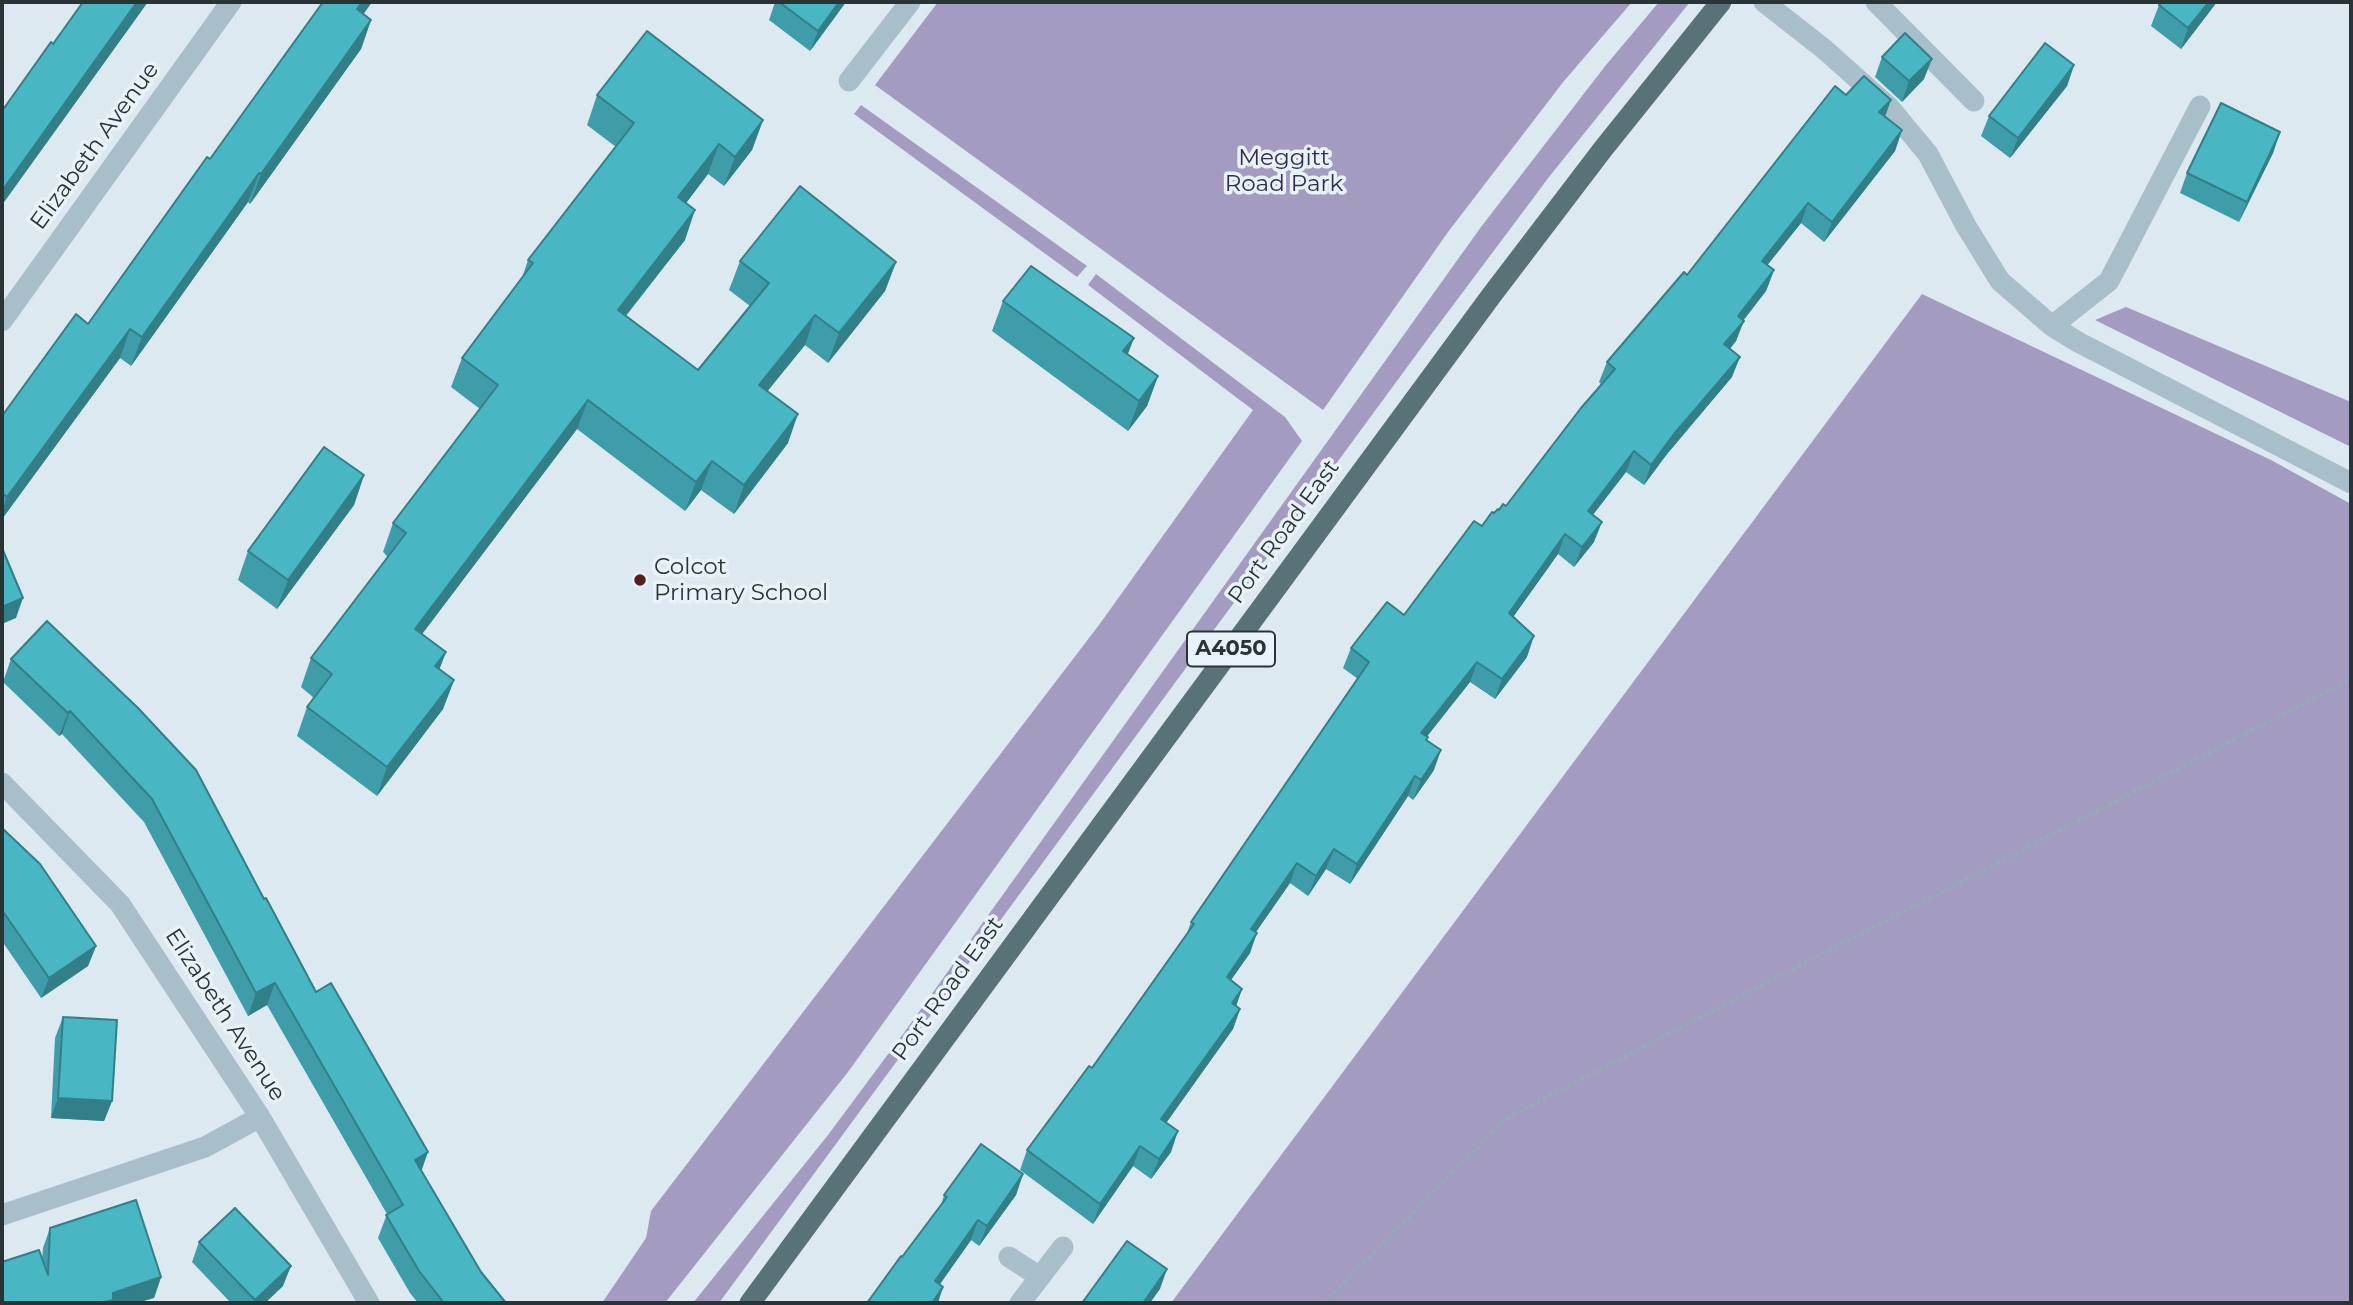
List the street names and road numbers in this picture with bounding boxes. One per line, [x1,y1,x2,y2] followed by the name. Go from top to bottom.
[25,57,165,235] street label: Elizabeth Avenue
[1223,455,1345,609] street label: Port Road East
[1187,632,1275,666] road number: A4050
[887,912,1009,1066] street label: Port Road East
[159,923,291,1107] street label: Elizabeth Avenue

